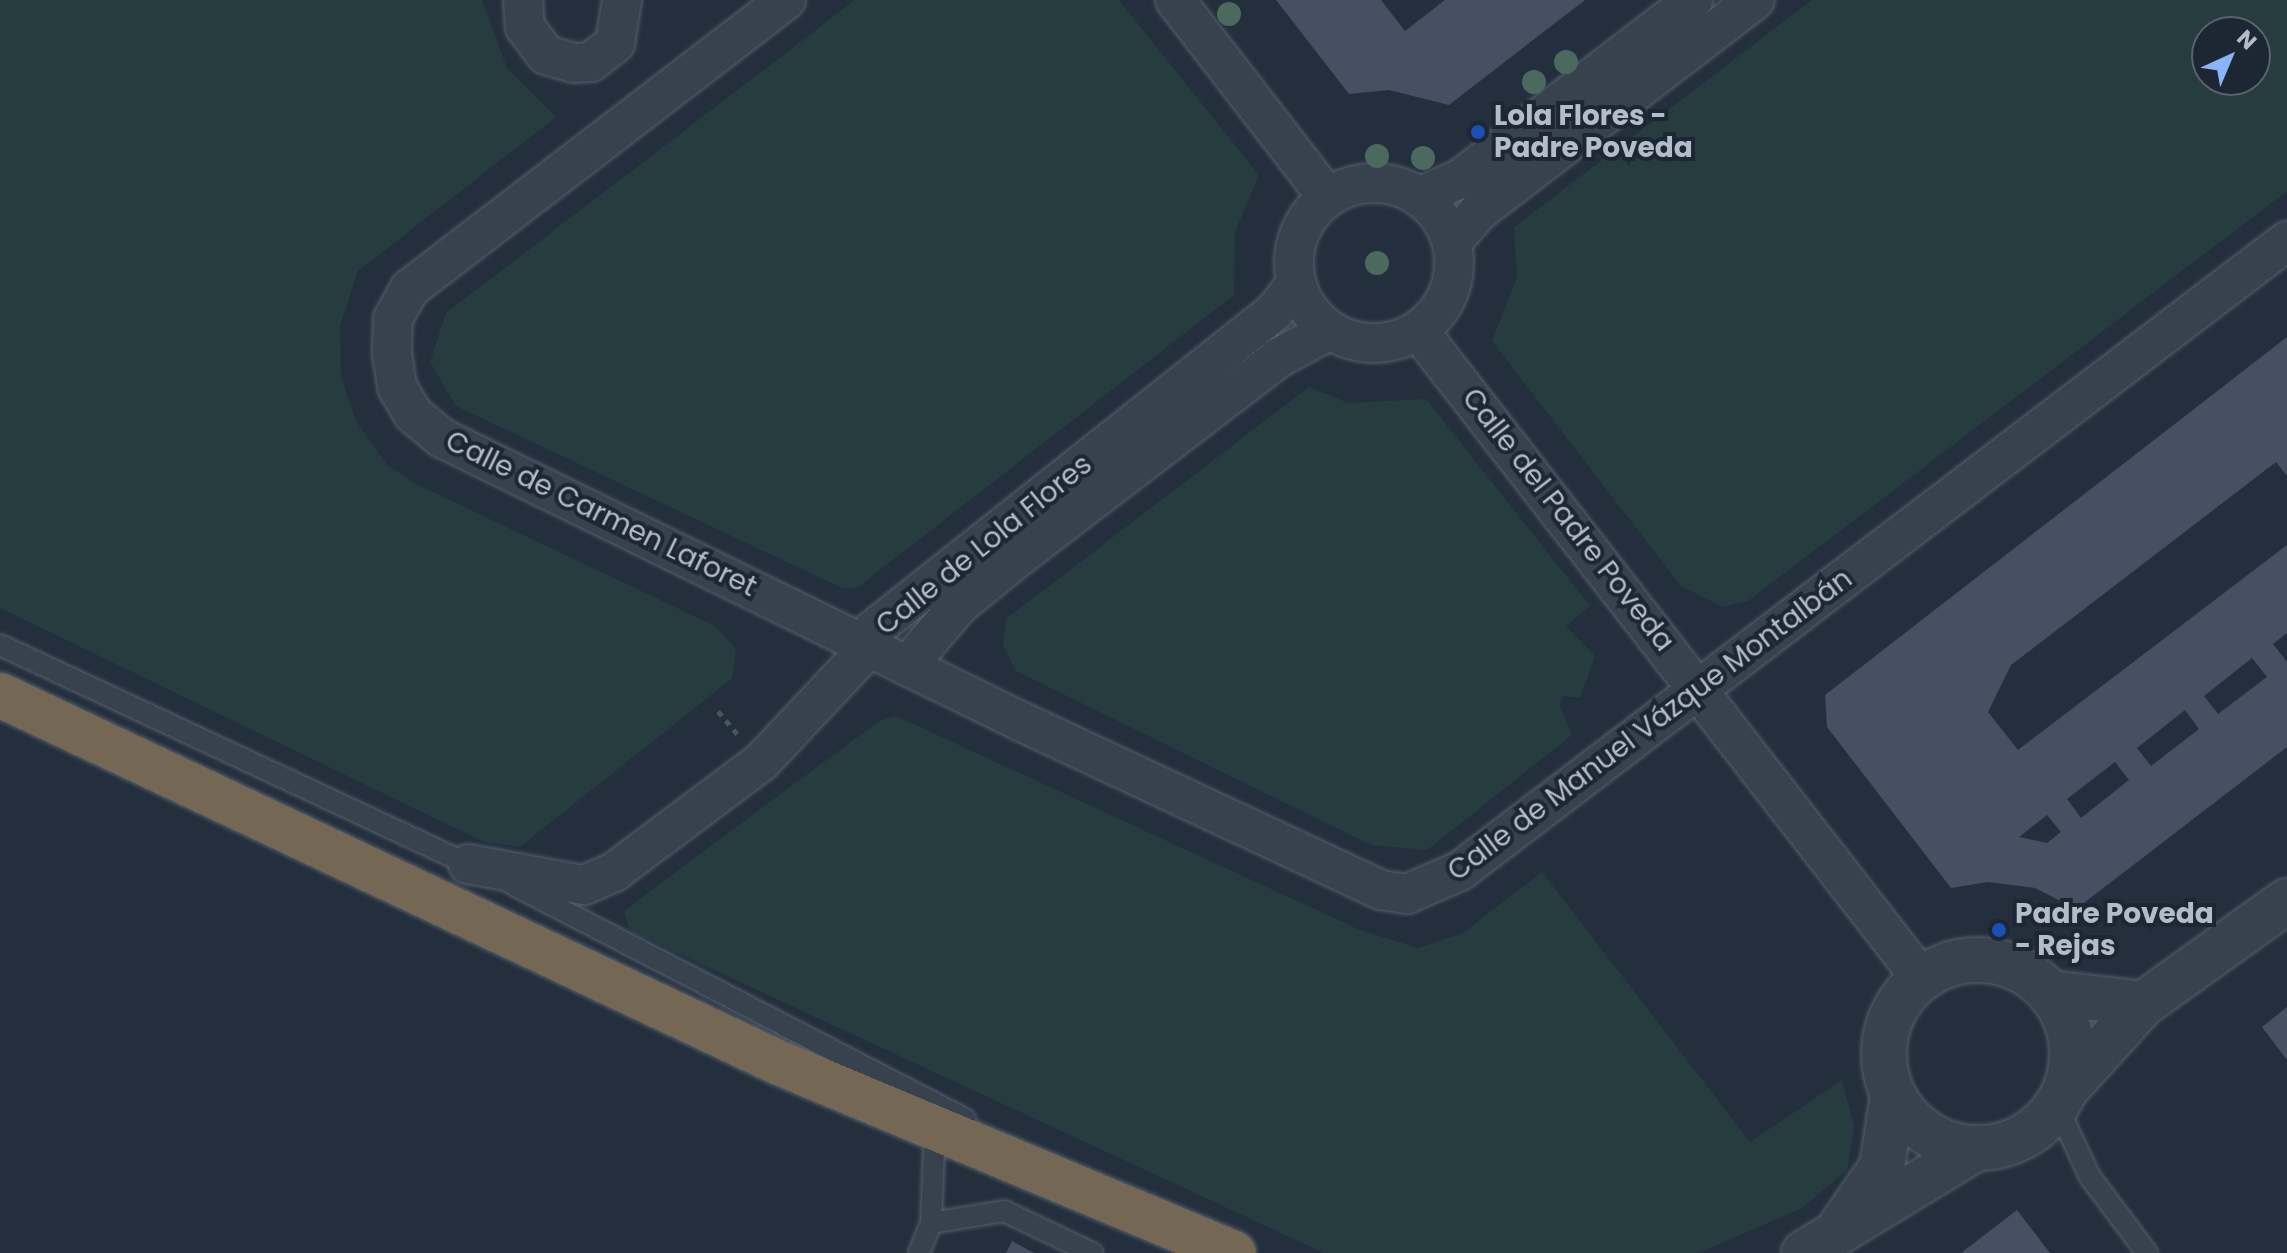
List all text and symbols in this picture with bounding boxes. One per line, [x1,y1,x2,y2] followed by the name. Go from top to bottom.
[2191,16,2271,96] north arrow
[2230,23,2263,57] text: N
[1494,99,1693,165] place label: Lola Flores - Padre Poveda
[1469,123,1487,141] marker: Lola Flores - Padre Poveda
[1455,382,1681,658] street label: Calle del Padre Poveda
[440,424,762,604] street label: Calle de Carmen Laforet
[869,448,1099,642] street label: Calle de Lola Flores
[1441,562,1859,888] street label: Calle de Manuel Vázque Montalbán
[2015,897,2214,963] place label: Padre Poveda - Rejas
[1990,921,2008,939] marker: Padre Poveda - Rejas

